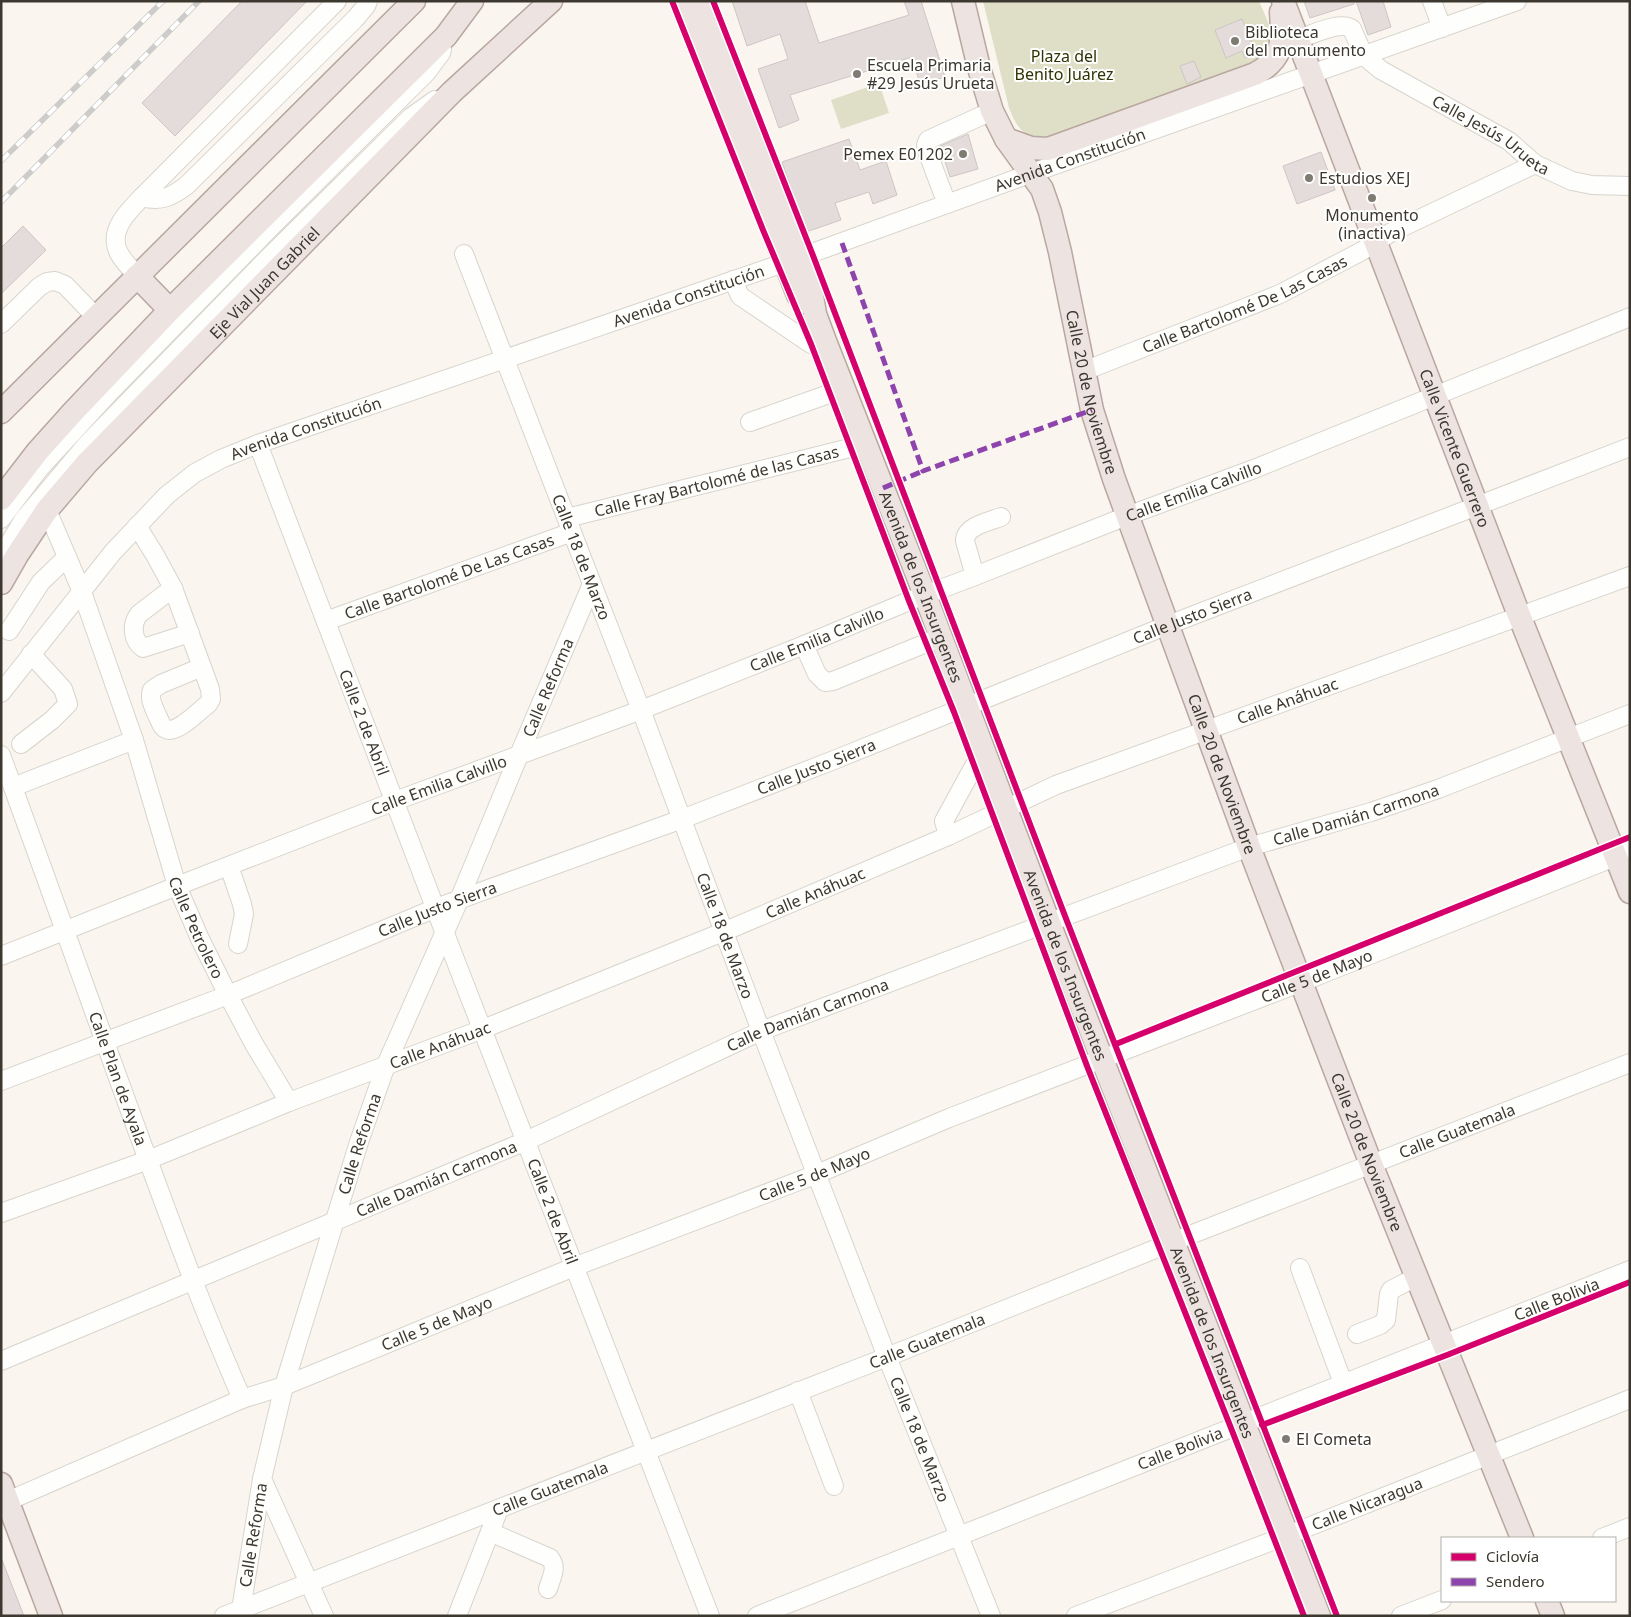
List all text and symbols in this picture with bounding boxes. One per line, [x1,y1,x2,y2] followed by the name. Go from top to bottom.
[1245,21,1366,61] place label: Biblioteca del monumento
[1229,35,1241,47] marker: Biblioteca del monumento
[1015,45,1113,85] park label: Plaza del Benito Juárez
[867,54,995,94] place label: Escuela Primaria #29 Jesús Urueta
[851,68,863,80] marker: Escuela Primaria #29 Jesús Urueta
[1428,90,1553,180] street label: Calle Jesús Urueta
[991,123,1148,197] street label: Avenida Constitución
[843,143,953,165] place label: Pemex E01202
[957,148,969,160] marker: Pemex E01202
[1319,167,1410,189] place label: Estudios XEJ
[1303,172,1315,184] marker: Estudios XEJ
[1366,192,1378,204] marker: Monumento (inactiva)
[1325,204,1419,244] place label: Monumento (inactiva)
[204,222,324,344] street label: Eje Vial Juan Gabriel
[1139,250,1351,358] street label: Calle Bartolomé De Las Casas
[610,259,767,332] street label: Avenida Constitución
[1061,308,1123,477] street label: Calle 20 de Noviembre
[1414,366,1495,531] street label: Calle Vicente Guerrero
[227,391,384,465] street label: Avenida Constitución
[592,440,841,522] street label: Calle Fray Bartolomé de las Casas
[1122,456,1265,527] street label: Calle Emilia Calvillo
[874,488,968,686] street label: Avenida de los Insurgentes
[547,491,616,623] street label: Calle 18 de Marzo
[341,528,557,624] street label: Calle Bartolomé De Las Casas
[1129,583,1255,649] street label: Calle Justo Sierra
[746,602,887,677] street label: Calle Emilia Calvillo
[517,635,579,740] street label: Calle Reforma
[334,666,395,779] street label: Calle 2 de Abril
[1234,672,1341,729] street label: Calle Anáhuac
[1183,691,1262,857] street label: Calle 20 de Noviembre
[754,733,879,800] street label: Calle Justo Sierra
[368,750,510,820] street label: Calle Emilia Calvillo
[1270,778,1442,851] street label: Calle Damián Carmona
[762,862,869,924] street label: Calle Anáhuac
[1019,866,1113,1064] street label: Avenida de los Insurgentes
[692,869,759,1002] street label: Calle 18 de Marzo
[164,874,229,982] street label: Calle Petrolero
[374,876,500,942] street label: Calle Justo Sierra
[1258,944,1376,1008] street label: Calle 5 de Mayo
[723,973,892,1057] street label: Calle Damián Carmona
[84,1008,153,1148] street label: Calle Plan de Ayala
[386,1016,494,1074] street label: Calle Anáhuac
[1326,1069,1408,1235] street label: Calle 20 de Noviembre
[333,1090,386,1197] street label: Calle Reforma
[1396,1098,1518,1163] street label: Calle Guatemala
[352,1135,520,1222] street label: Calle Damián Carmona
[755,1142,873,1206] street label: Calle 5 de Mayo
[522,1155,583,1267] street label: Calle 2 de Abril
[1165,1244,1260,1441] street label: Avenida de los Insurgentes
[1511,1272,1602,1326] street label: Calle Bolivia
[378,1291,496,1356] street label: Calle 5 de Mayo
[866,1308,988,1374] street label: Calle Guatemala
[885,1373,955,1505] street label: Calle 18 de Marzo
[1134,1422,1226,1475] street label: Calle Bolivia
[1296,1428,1372,1450] place label: El Cometa
[1280,1433,1292,1445] marker: El Cometa
[489,1456,611,1521] street label: Calle Guatemala
[1308,1472,1426,1536] street label: Calle Nicaragua
[234,1481,272,1589] street label: Calle Reforma
[1441,1537,1616,1602] legend
[1486,1546,1539,1566] text: Ciclovía
[1486,1571,1545,1591] text: Sendero

